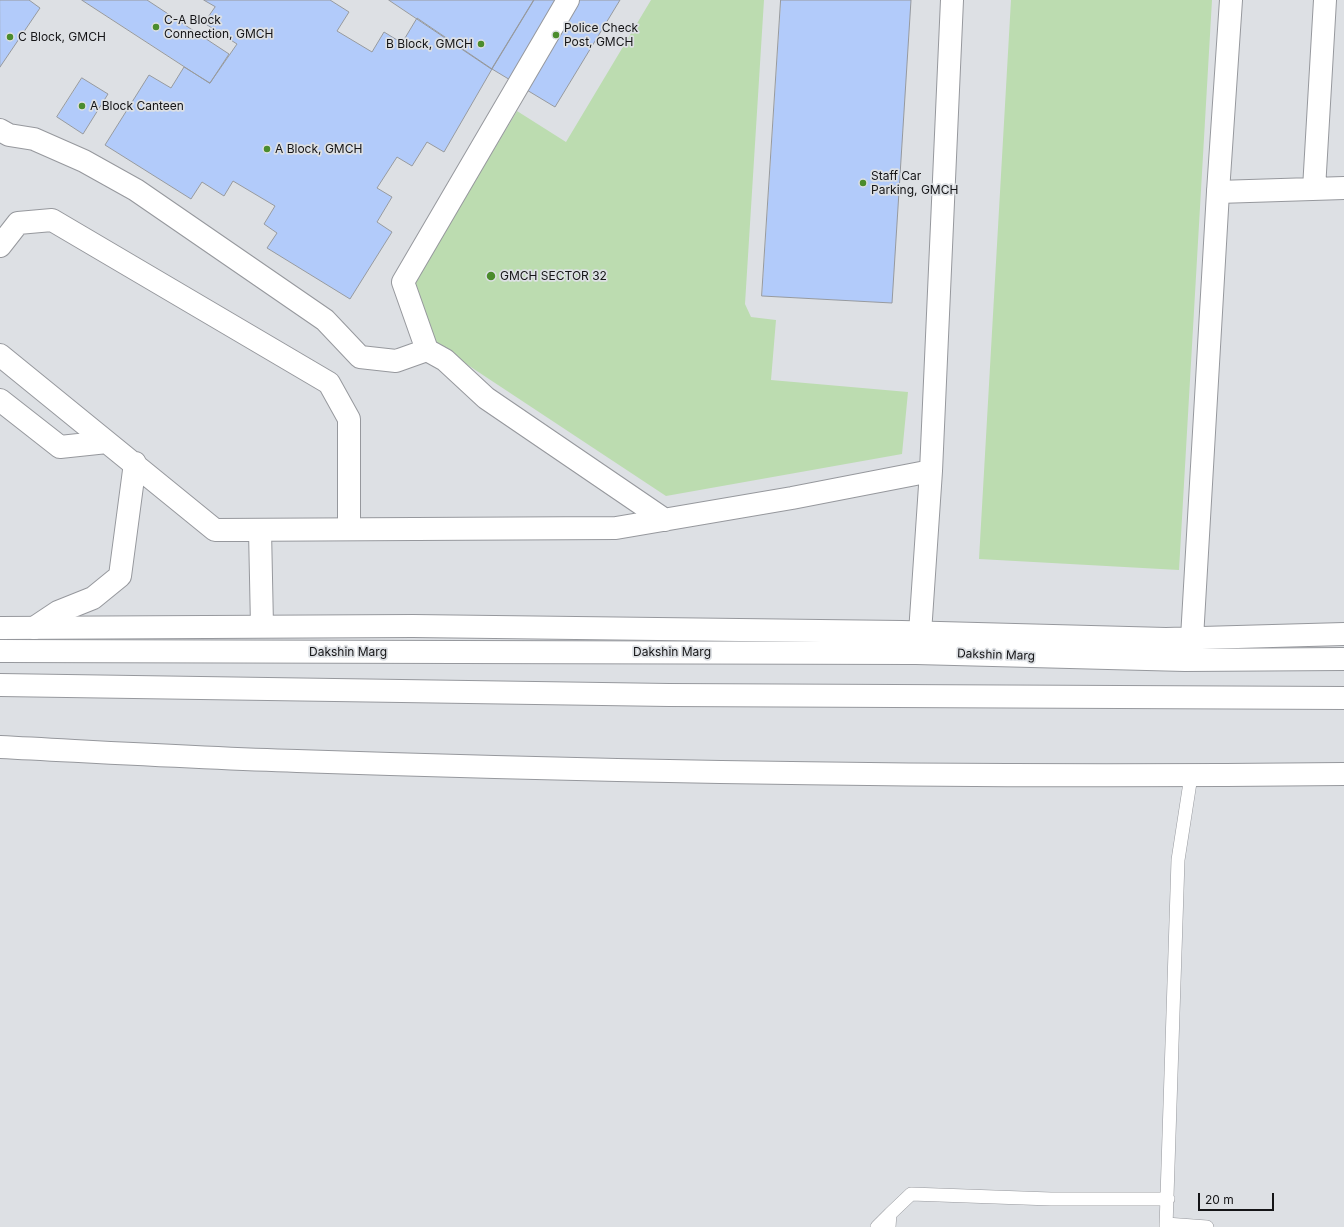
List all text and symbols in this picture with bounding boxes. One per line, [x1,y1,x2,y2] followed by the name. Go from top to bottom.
[164,13,273,41] place label: C-A Block Connection, GMCH
[564,21,638,49] place label: Police Check Post, GMCH
[151,22,161,32] marker: C-A Block Connection, GMCH
[18,30,106,44] place label: C Block, GMCH
[551,30,561,40] marker: Police Check Post, GMCH
[5,32,15,42] marker: C Block, GMCH
[386,37,473,51] place label: B Block, GMCH
[476,39,486,49] marker: B Block, GMCH
[90,99,184,113] place label: A Block Canteen
[77,101,87,111] marker: A Block Canteen
[275,142,362,156] place label: A Block, GMCH
[262,144,272,154] marker: A Block, GMCH
[871,169,958,197] place label: Staff Car Parking, GMCH
[858,178,868,188] marker: Staff Car Parking, GMCH
[500,269,607,283] place label: GMCH SECTOR 32
[485,270,497,282] marker: GMCH SECTOR 32
[309,645,387,659] street label: Dakshin Marg
[633,645,711,659] street label: Dakshin Marg
[957,646,1035,664] street label: Dakshin Marg
[1200,1185,1276,1211] scale bar
[1205,1192,1234,1207] text: 20 m

